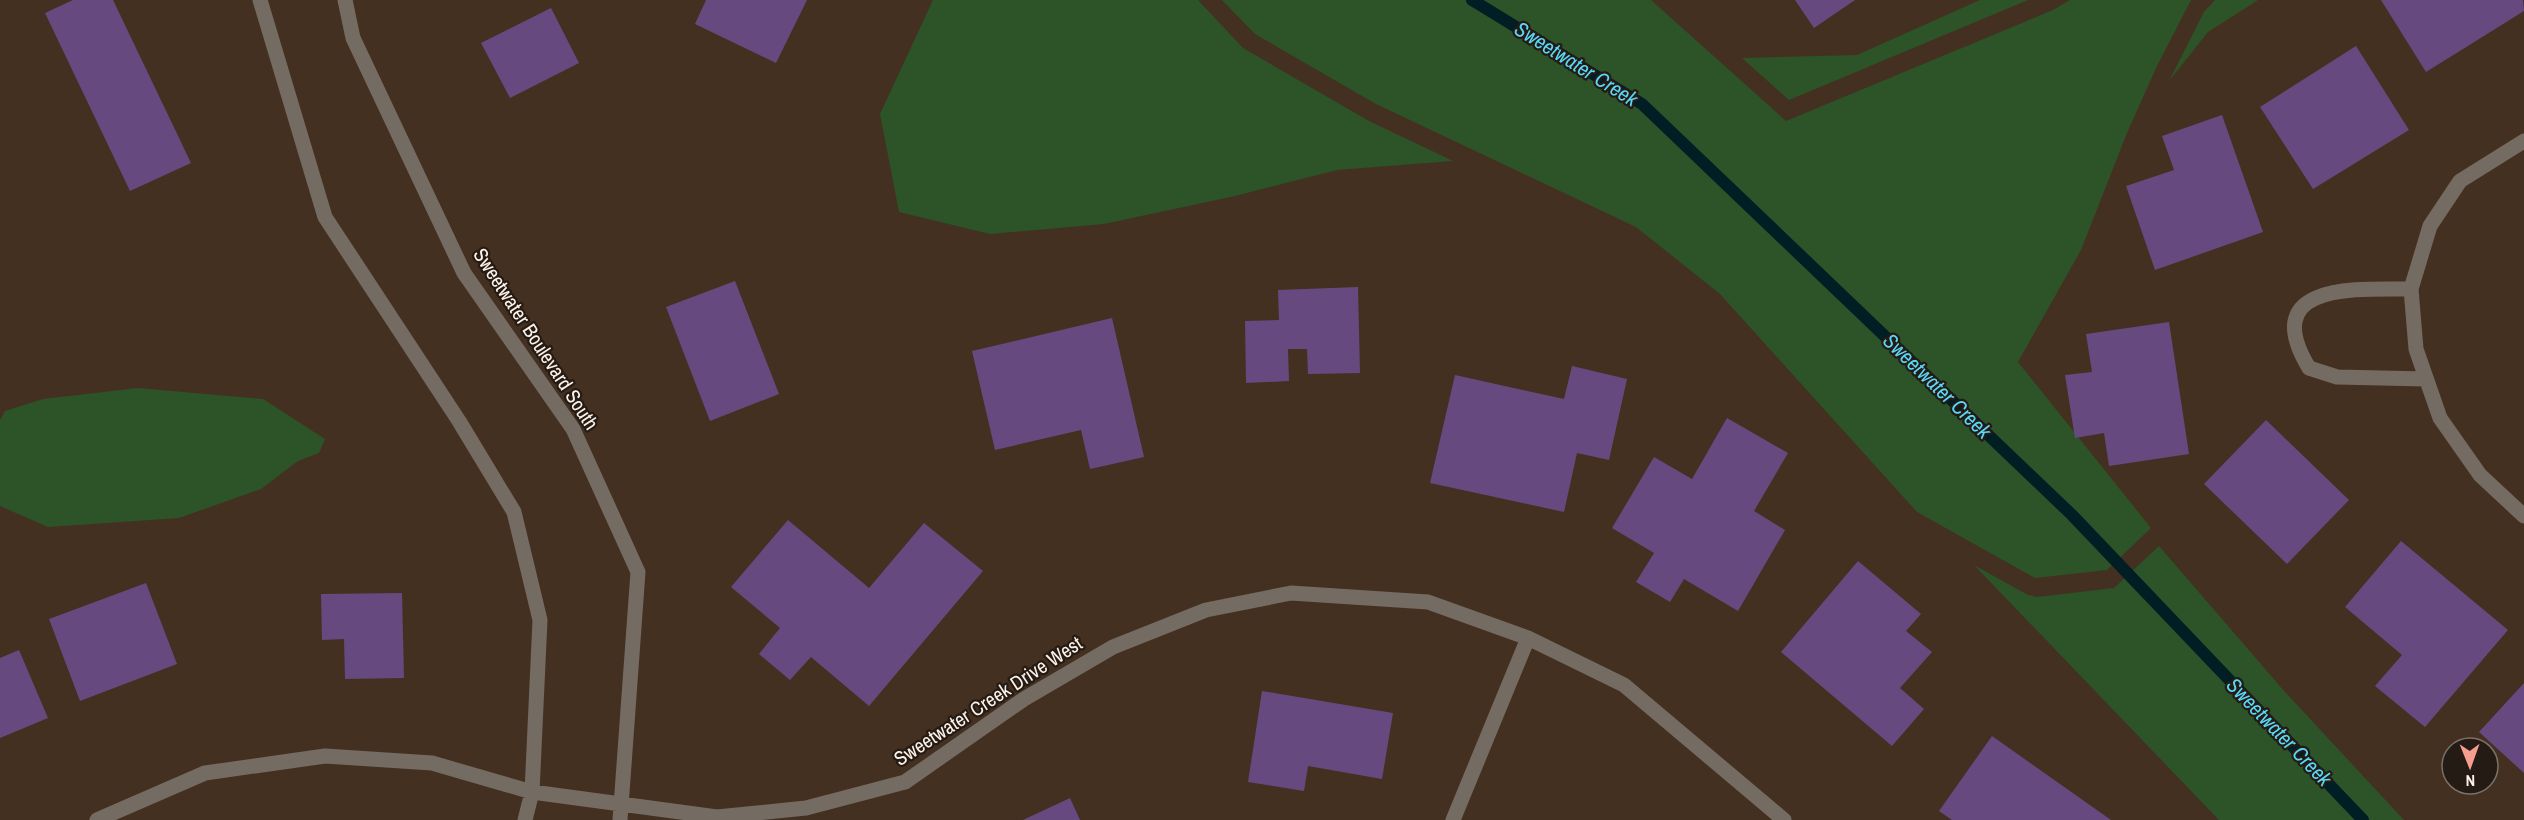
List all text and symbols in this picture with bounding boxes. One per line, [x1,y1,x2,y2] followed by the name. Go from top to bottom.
[1509,14,1645,114] water label: Sweetwater Creek
[468,243,605,435] street label: Sweetwater Boulevard South
[1877,326,1999,446] water label: Sweetwater Creek
[888,629,1087,772] street label: Sweetwater Creek Drive West
[2220,671,2340,793] water label: Sweetwater Creek
[2440,736,2500,796] north arrow
[2465,770,2475,792] text: N

